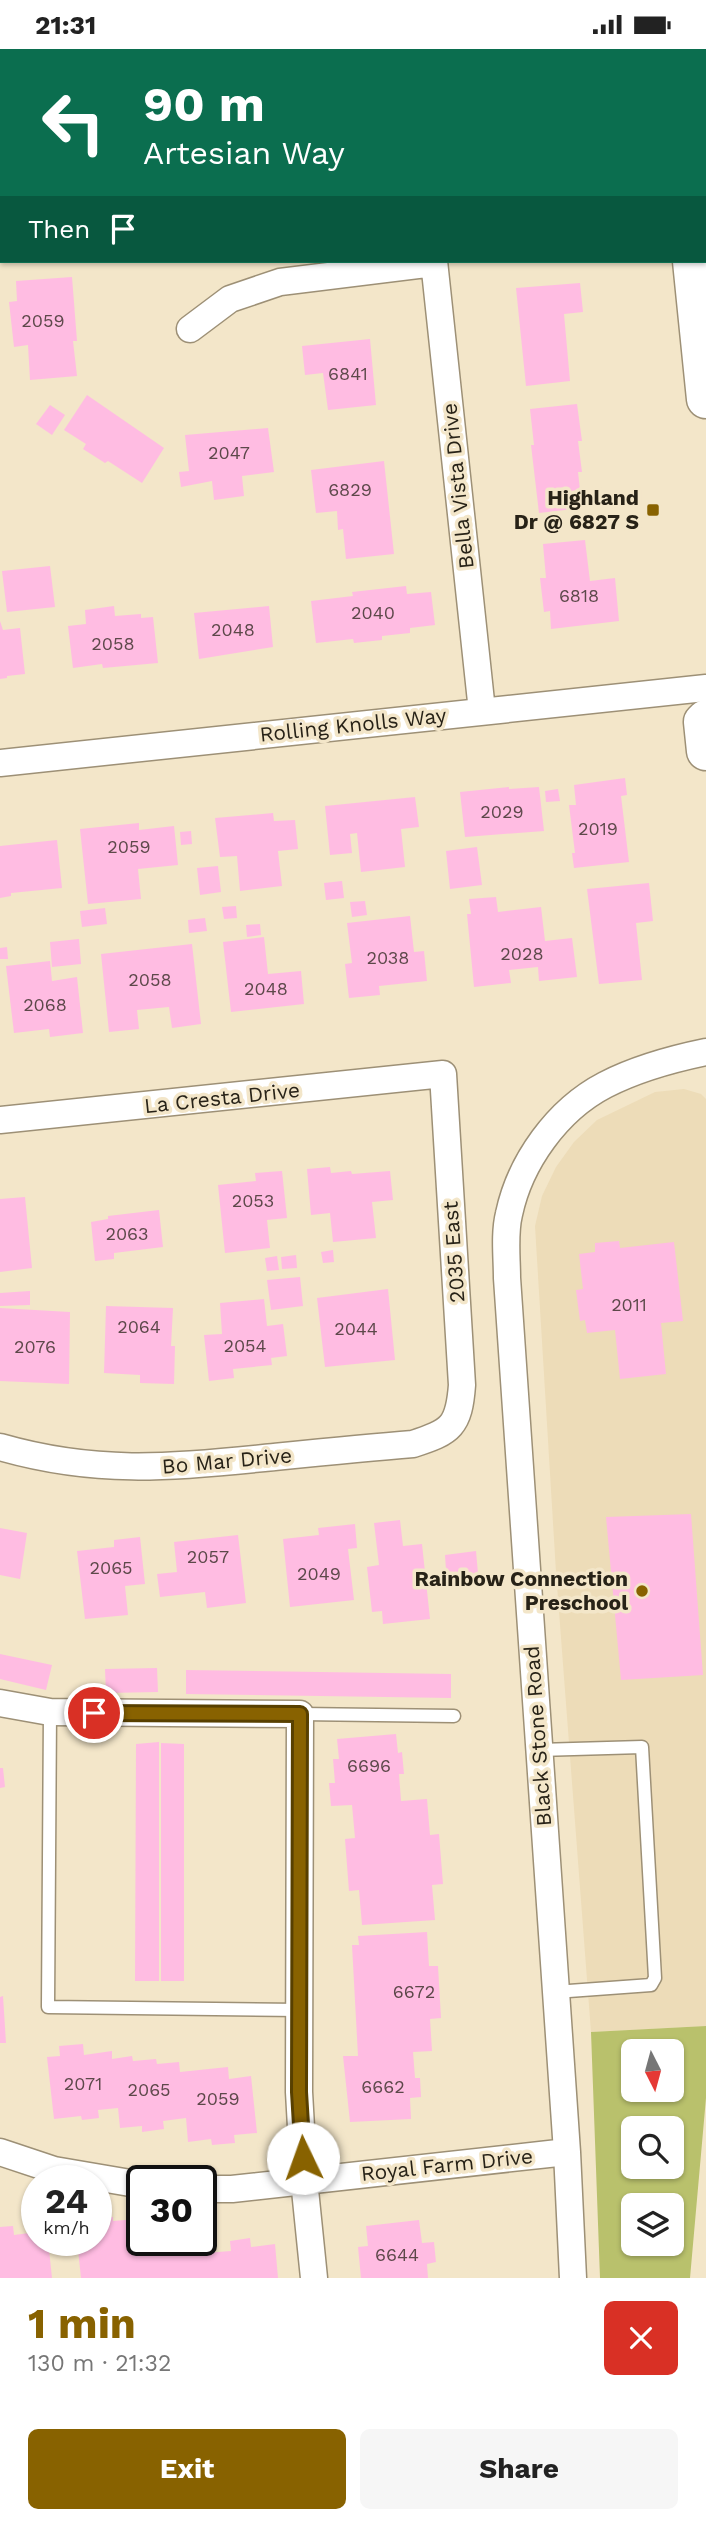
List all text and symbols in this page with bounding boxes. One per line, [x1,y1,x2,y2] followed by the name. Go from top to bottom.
[35,10,96,40] text: 21:31
[143,75,265,133] text: 90 m
[28,77,119,168] icon: left
[143,134,345,172] text: Artesian Way
[104,210,142,248] icon: arrive
[28,214,90,244] text: Then
[21,310,65,331] house number: 2059
[328,363,368,384] house number: 6841
[436,402,479,570] street label: Bella Vista Drive
[208,442,250,463] house number: 2047
[328,479,372,500] house number: 6829
[514,485,639,534] place label: Highland Dr @ 6827 S
[645,502,661,518] marker: Highland Dr @ 6827 S
[559,585,599,606] house number: 6818
[351,602,395,623] house number: 2040
[211,619,255,640] house number: 2048
[91,633,135,654] house number: 2058
[258,702,448,747] street label: Rolling Knolls Way
[480,801,524,822] house number: 2029
[578,818,618,839] house number: 2019
[107,836,151,857] house number: 2059
[500,943,544,964] house number: 2028
[367,947,409,968] house number: 2038
[128,969,172,990] house number: 2058
[244,978,288,999] house number: 2048
[23,994,67,1015] house number: 2068
[143,1077,301,1118] street label: La Cresta Drive
[232,1190,274,1211] house number: 2053
[437,1200,470,1304] street label: 2035 East
[105,1223,149,1244] house number: 2063
[611,1294,647,1315] house number: 2011
[117,1316,161,1337] house number: 2064
[334,1318,378,1339] house number: 2044
[223,1335,267,1356] house number: 2054
[14,1336,56,1357] house number: 2076
[161,1442,293,1479] street label: Bo Mar Drive
[187,1546,229,1567] house number: 2057
[89,1557,133,1578] house number: 2065
[297,1563,341,1584] house number: 2049
[414,1566,628,1615] place label: Rainbow Connection Preschool
[634,1583,650,1599] marker: Rainbow Connection Preschool
[519,1645,556,1827] street label: Black Stone Road
[64,1683,124,1743] pin
[75,1694,113,1732] icon: arrive
[347,1755,391,1776] house number: 6696
[393,1981,435,2002] house number: 6672
[621,2039,684,2102] north arrow
[621,2039,684,2256] map controls
[64,2073,102,2094] house number: 2071
[361,2076,405,2097] house number: 6662
[127,2079,171,2100] house number: 2065
[196,2088,240,2109] house number: 2059
[621,2116,684,2179] button: search
[266,2121,340,2195] position arrow
[360,2143,534,2186] street label: Royal Farm Drive
[126,2165,217,2256] speed limit sign: 30
[45,2180,88,2222] text: 24
[621,2193,684,2256] button: layers
[43,2217,90,2238] text: km/h
[375,2244,419,2265] house number: 6644
[28,2299,136,2348] text: 1 min
[604,2301,678,2375] button: close
[28,2350,171,2377] text: 130 m · 21:32
[28,2429,346,2509] button: Exit
[360,2429,678,2509] button: Share

